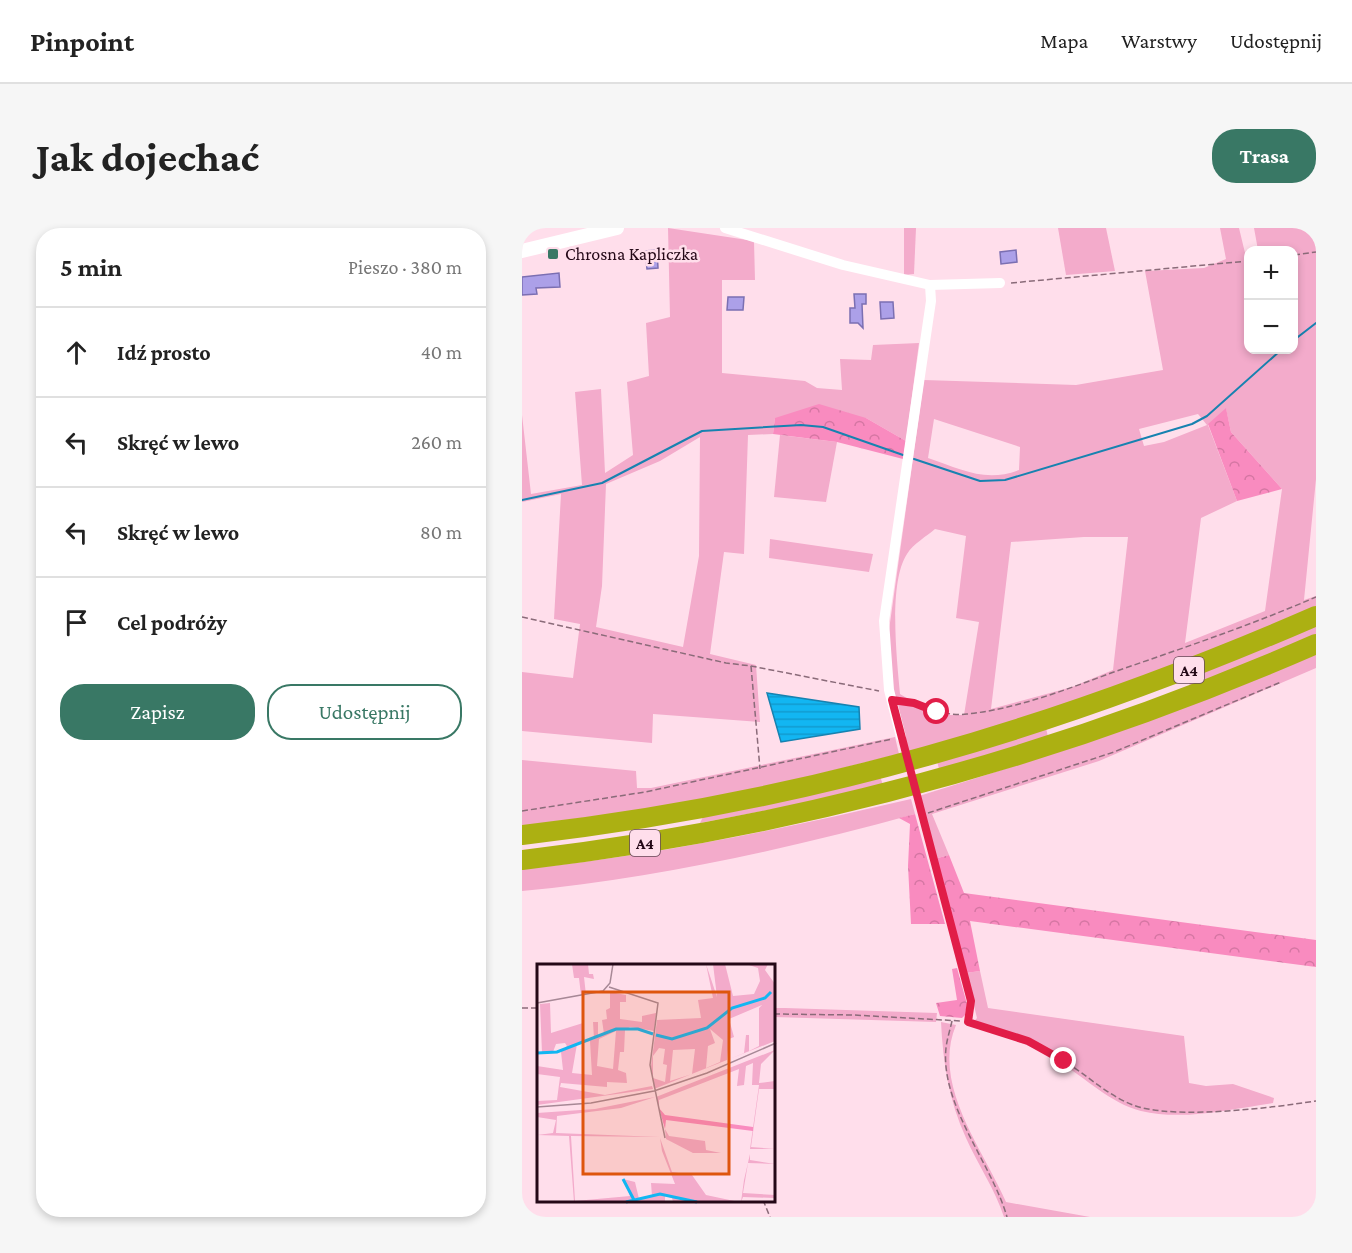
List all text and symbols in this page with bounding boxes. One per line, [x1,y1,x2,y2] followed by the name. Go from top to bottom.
[30,26,134,57] text: Pinpoint
[1040,29,1088,53] text: Mapa
[1121,29,1197,53] text: Warstwy
[1230,29,1322,53] text: Udostępnij
[1212,129,1316,183] button: Trasa
[36,133,259,180] text: Jak dojechać
[565,244,698,264] place label: Chrosna Kapliczka
[1244,246,1298,354] map controls
[1244,246,1298,300] button: +
[546,247,560,261] marker: Chrosna Kapliczka
[60,253,122,282] text: 5 min
[348,256,462,278] text: Pieszo · 380 m
[1244,300,1298,354] button: −
[60,336,93,369] icon: ahead
[117,340,211,365] text: Idź prosto
[421,341,462,363] text: 40 m
[60,426,93,459] icon: left
[117,430,239,455] text: Skręć w lewo
[411,431,462,453] text: 260 m
[60,516,93,549] icon: left
[117,520,239,545] text: Skręć w lewo
[420,521,462,543] text: 80 m
[60,606,93,639] icon: arrive
[117,610,227,635] text: Cel podróży
[1174,657,1204,683] road number: A4
[60,684,255,740] button: Zapisz
[267,684,462,740] button: Udostępnij
[923,698,949,724] route start
[630,830,660,856] road number: A4
[537,964,776,1202] inset map
[1050,1047,1076,1073] route end

